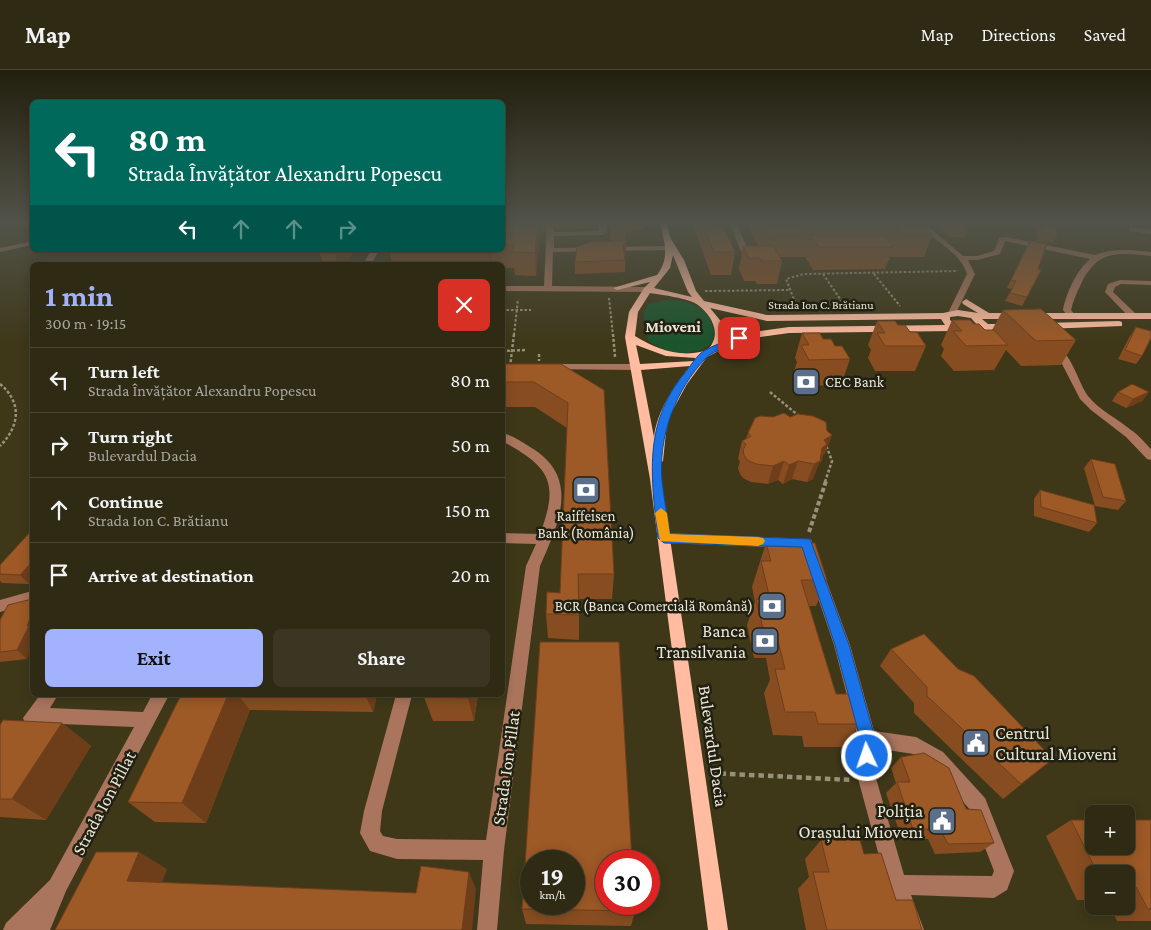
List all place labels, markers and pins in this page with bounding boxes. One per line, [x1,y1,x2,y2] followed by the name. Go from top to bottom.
[718,317,760,359] pin
[791,367,821,397] bank icon: CEC Bank
[825,374,885,390] place label: CEC Bank
[571,475,601,505] bank icon: Raiffeisen Bank (România)
[537,508,635,542] place label: Raiffeisen Bank (România)
[757,591,787,621] bank icon: BCR (Banca Comercială Română)
[555,598,753,615] place label: BCR (Banca Comercială Română)
[656,621,746,662] place label: Banca Transilvania
[750,626,780,656] bank icon: Banca Transilvania
[995,723,1117,764] place label: Centrul Cultural Mioveni
[961,728,991,758] public building icon: Centrul Cultural Mioveni
[799,801,923,844] place label: Poliția Orașului Mioveni
[927,806,957,836] public building icon: Poliția Orașului Mioveni

